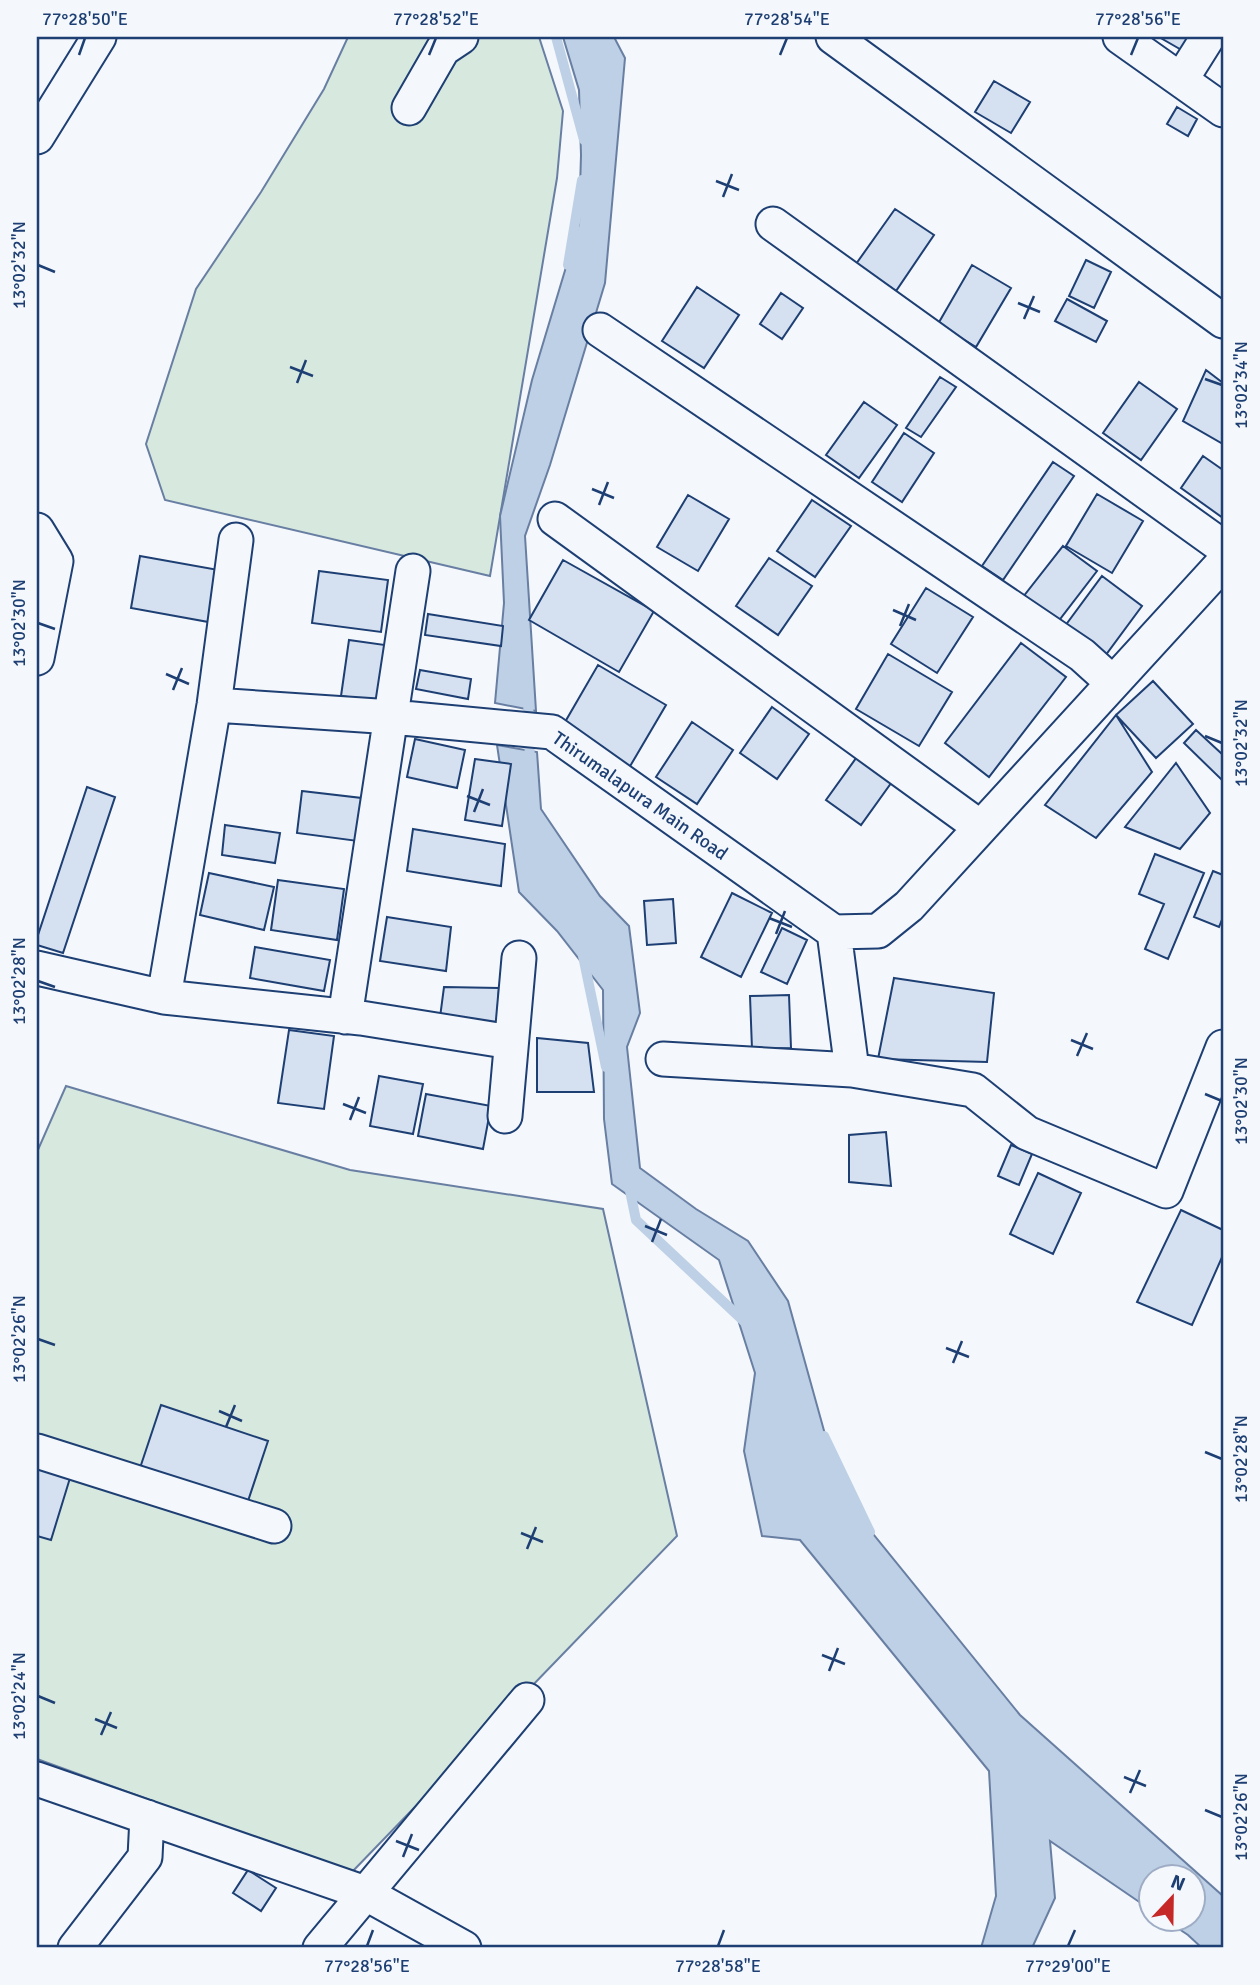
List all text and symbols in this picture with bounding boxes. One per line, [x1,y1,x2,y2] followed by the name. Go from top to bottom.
[42,8,128,30] text: 77°28'50"E
[393,8,479,30] text: 77°28'52"E
[744,8,830,30] text: 77°28'54"E
[1095,8,1181,30] text: 77°28'56"E
[8,221,30,309] text: 13°02'32"N
[1230,341,1252,429] text: 13°02'34"N
[8,579,30,667] text: 13°02'30"N
[1230,699,1252,787] text: 13°02'32"N
[548,726,732,866] street label: Thirumalapura Main Road
[8,937,30,1025] text: 13°02'28"N
[1230,1057,1252,1145] text: 13°02'30"N
[8,1295,30,1383] text: 13°02'26"N
[1230,1415,1252,1503] text: 13°02'28"N
[8,1652,30,1740] text: 13°02'24"N
[1230,1773,1252,1861] text: 13°02'26"N
[1138,1862,1208,1932] north arrow
[1167,1870,1189,1897] text: N
[324,1955,410,1977] text: 77°28'56"E
[675,1955,761,1977] text: 77°28'58"E
[1025,1955,1111,1977] text: 77°29'00"E

